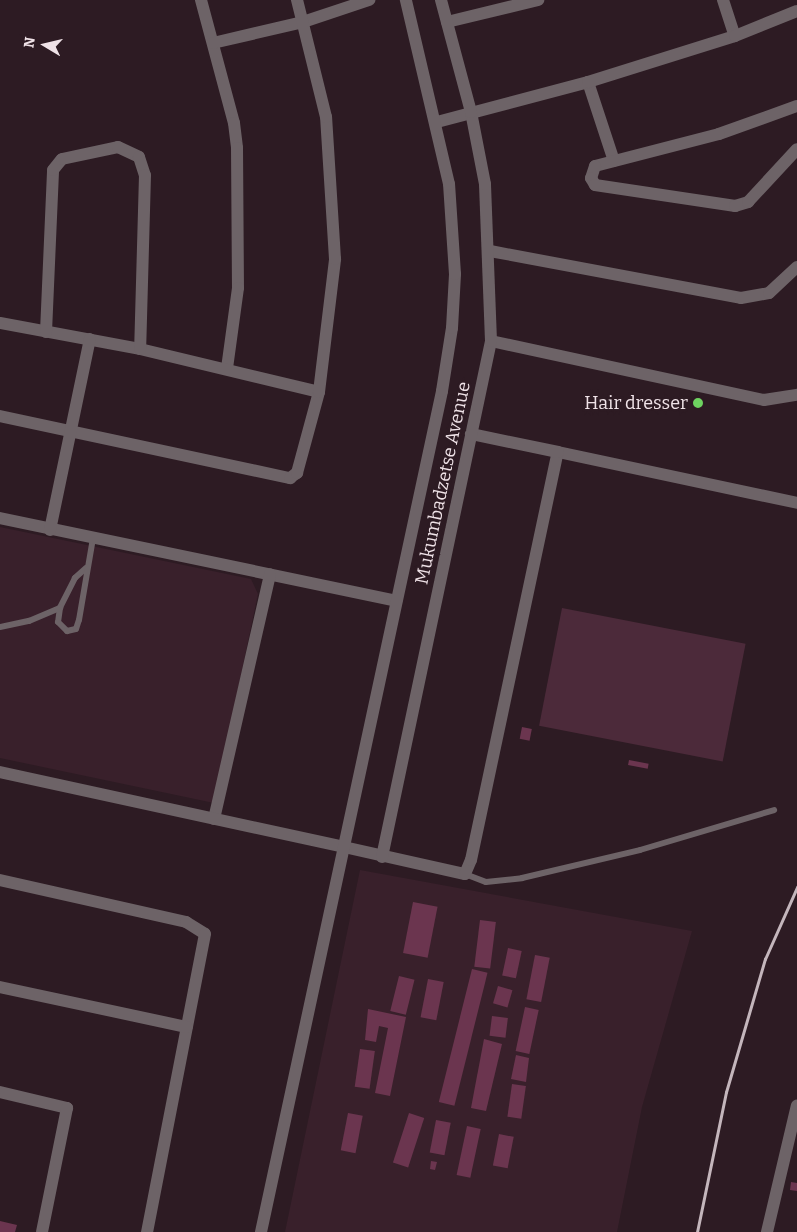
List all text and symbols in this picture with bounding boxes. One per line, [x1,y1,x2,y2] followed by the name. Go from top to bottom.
[20,20,70,70] north arrow
[20,36,39,49] text: N
[411,380,475,586] street label: Mukumbadzetse Avenue
[584,392,688,414] place label: Hair dresser
[692,397,704,409] marker: Hair dresser

